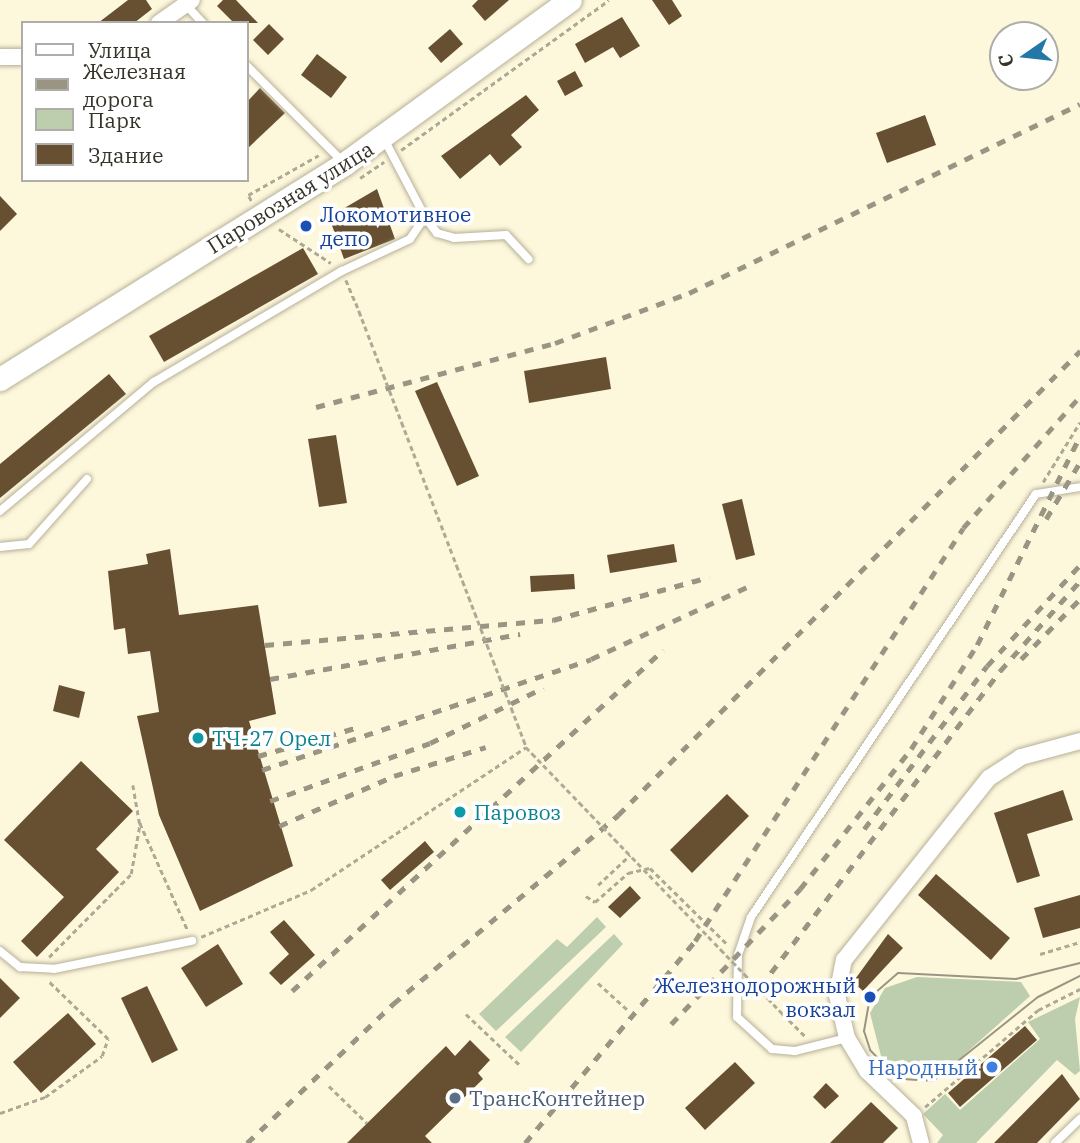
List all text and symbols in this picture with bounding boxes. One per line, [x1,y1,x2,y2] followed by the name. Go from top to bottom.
[21,21,248,182] legend
[989,21,1059,91] north arrow
[88,36,152,64] text: Улица
[992,52,1019,70] text: С
[83,57,186,113] text: Железная дорога
[88,106,141,134] text: Парк
[202,136,378,258] street label: Паровозная улица
[88,141,163,169] text: Здание
[320,201,471,251] place label: Локомотивное депо
[298,218,314,234] marker: Локомотивное депо
[212,725,331,751] place label: ТЧ-27 Орел
[190,730,206,746] marker: ТЧ-27 Орел
[474,799,561,825] place label: Паровоз
[452,804,468,820] marker: Паровоз
[654,972,856,1022] place label: Железнодорожный вокзал
[862,989,878,1005] marker: Железнодорожный вокзал
[868,1054,978,1080] place label: Народный
[984,1059,1000,1075] marker: Народный
[469,1085,645,1111] place label: ТрансКонтейнер
[447,1090,463,1106] marker: ТрансКонтейнер

